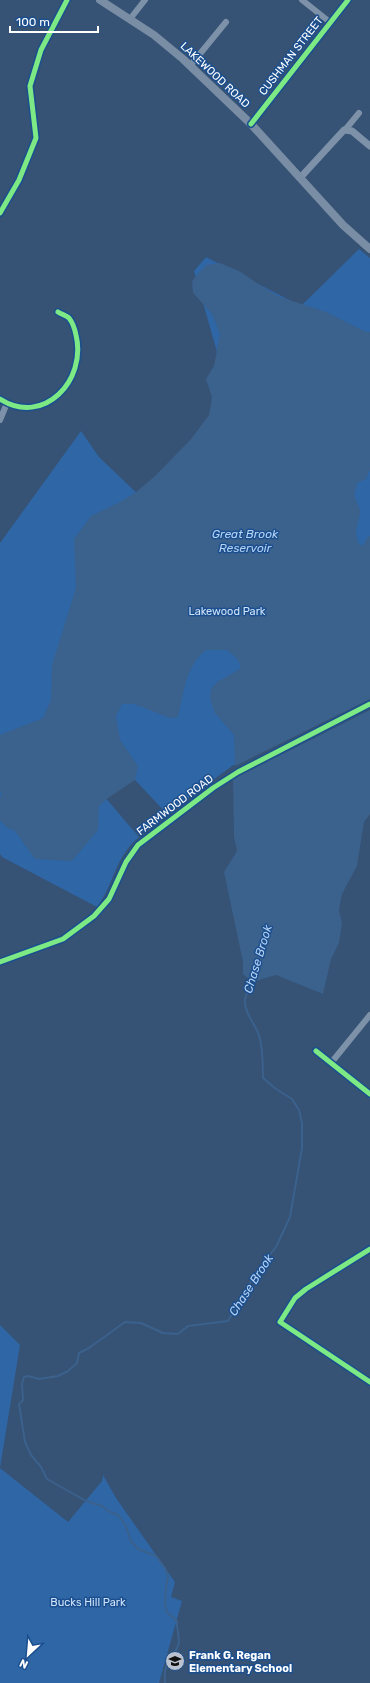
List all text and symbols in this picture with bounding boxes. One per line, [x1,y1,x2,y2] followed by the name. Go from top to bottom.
[10,8,98,34] scale bar
[256,14,326,98] street label: CUSHMAN STREET
[16,15,50,29] text: 100 m
[178,39,252,111] street label: LAKEWOOD ROAD
[212,527,279,555] water label: Great Brook Reservoir
[188,605,266,618] park label: Lakewood Park
[134,772,216,838] street label: FARMWOOD ROAD
[241,922,275,995] water label: Chase Brook
[226,1251,277,1318] water label: Chase Brook
[50,1596,126,1609] park label: Bucks Hill Park
[8,1635,48,1675] north arrow
[189,1649,292,1675] place label: Frank G. Regan Elementary School
[164,1650,186,1672] school or university icon: Frank G. Regan Elementary School
[17,1656,30,1671] text: N

